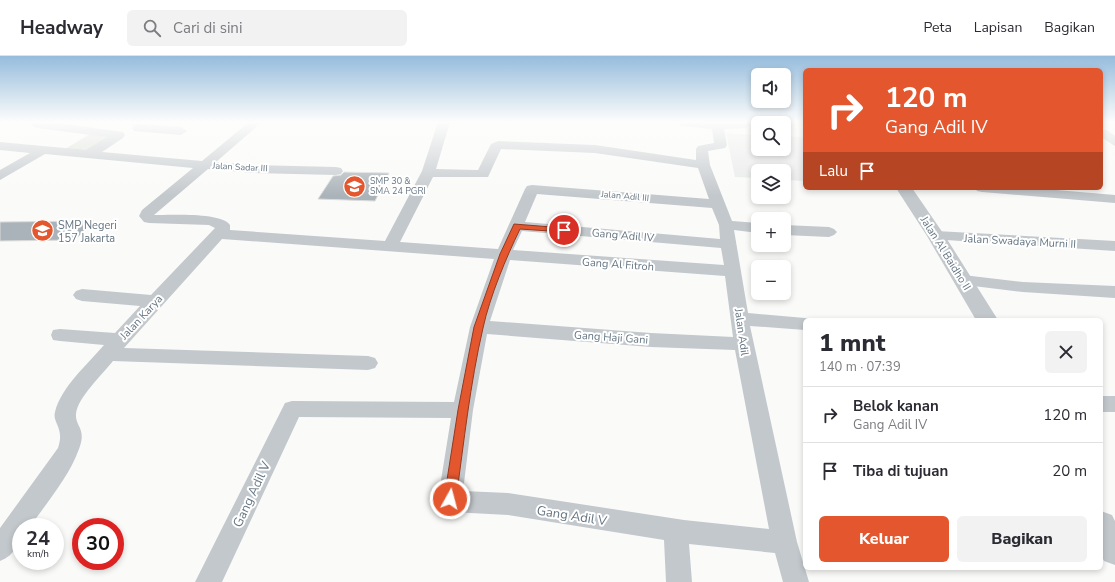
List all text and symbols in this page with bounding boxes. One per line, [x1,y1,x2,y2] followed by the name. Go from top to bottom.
[127,10,407,46] search box
[20,15,103,41] text: Headway
[141,17,163,39] icon: search
[173,18,242,38] text: Cari di sini
[924,18,952,37] text: Peta
[974,18,1022,37] text: Lapisan
[1044,18,1095,37] text: Bagikan
[751,68,791,300] map controls
[751,68,791,108] button: sound
[885,79,968,117] text: 120 m
[819,84,871,136] icon: right
[885,115,988,139] text: Gang Adil IV
[751,116,791,156] button: search
[211,160,268,174] street label: Jalan Sadar III
[856,160,878,182] icon: arrive
[819,161,848,181] text: Lalu
[751,164,791,204] button: layers
[341,173,367,199] school or university icon: SMP 30 & SMA 24 PGRI
[370,175,426,197] place label: SMP 30 & SMA 24 PGRI
[599,188,650,204] street label: Jalan Adil III
[751,212,791,252] button: +
[547,213,581,247] pin
[916,213,974,293] street label: Jalan Al Baidho II
[29,218,55,244] school or university icon: SMP Negeri 157 Jakarta
[58,218,117,246] place label: SMP Negeri 157 Jakarta
[553,219,575,241] icon: arrive
[591,225,655,246] street label: Gang Adil IV
[962,231,1076,252] street label: Jalan Swadaya Murni II
[581,255,654,274] street label: Gang Al Fitroh
[751,260,791,300] button: −
[116,292,166,344] street label: Jalan Karya
[731,306,752,357] street label: Jalan Adil
[573,327,648,348] street label: Gang Haji Gani
[819,327,885,359] text: 1 mnt
[1045,331,1087,373] button: close
[819,358,901,376] text: 140 m · 07:39
[853,396,939,416] text: Belok kanan
[819,404,841,426] icon: right
[1043,405,1087,425] text: 120 m
[853,416,927,434] text: Gang Adil IV
[229,458,275,530] street label: Gang Adil V
[819,460,841,482] icon: arrive
[853,461,948,481] text: Tiba di tujuan
[1052,461,1087,481] text: 20 m
[429,478,471,520] position arrow
[535,502,608,530] street label: Gang Adil V
[819,516,949,562] button: Keluar
[957,516,1087,562] button: Bagikan
[72,518,124,570] speed limit sign: 30
[26,525,50,552] text: 24
[27,547,49,561] text: km/h

